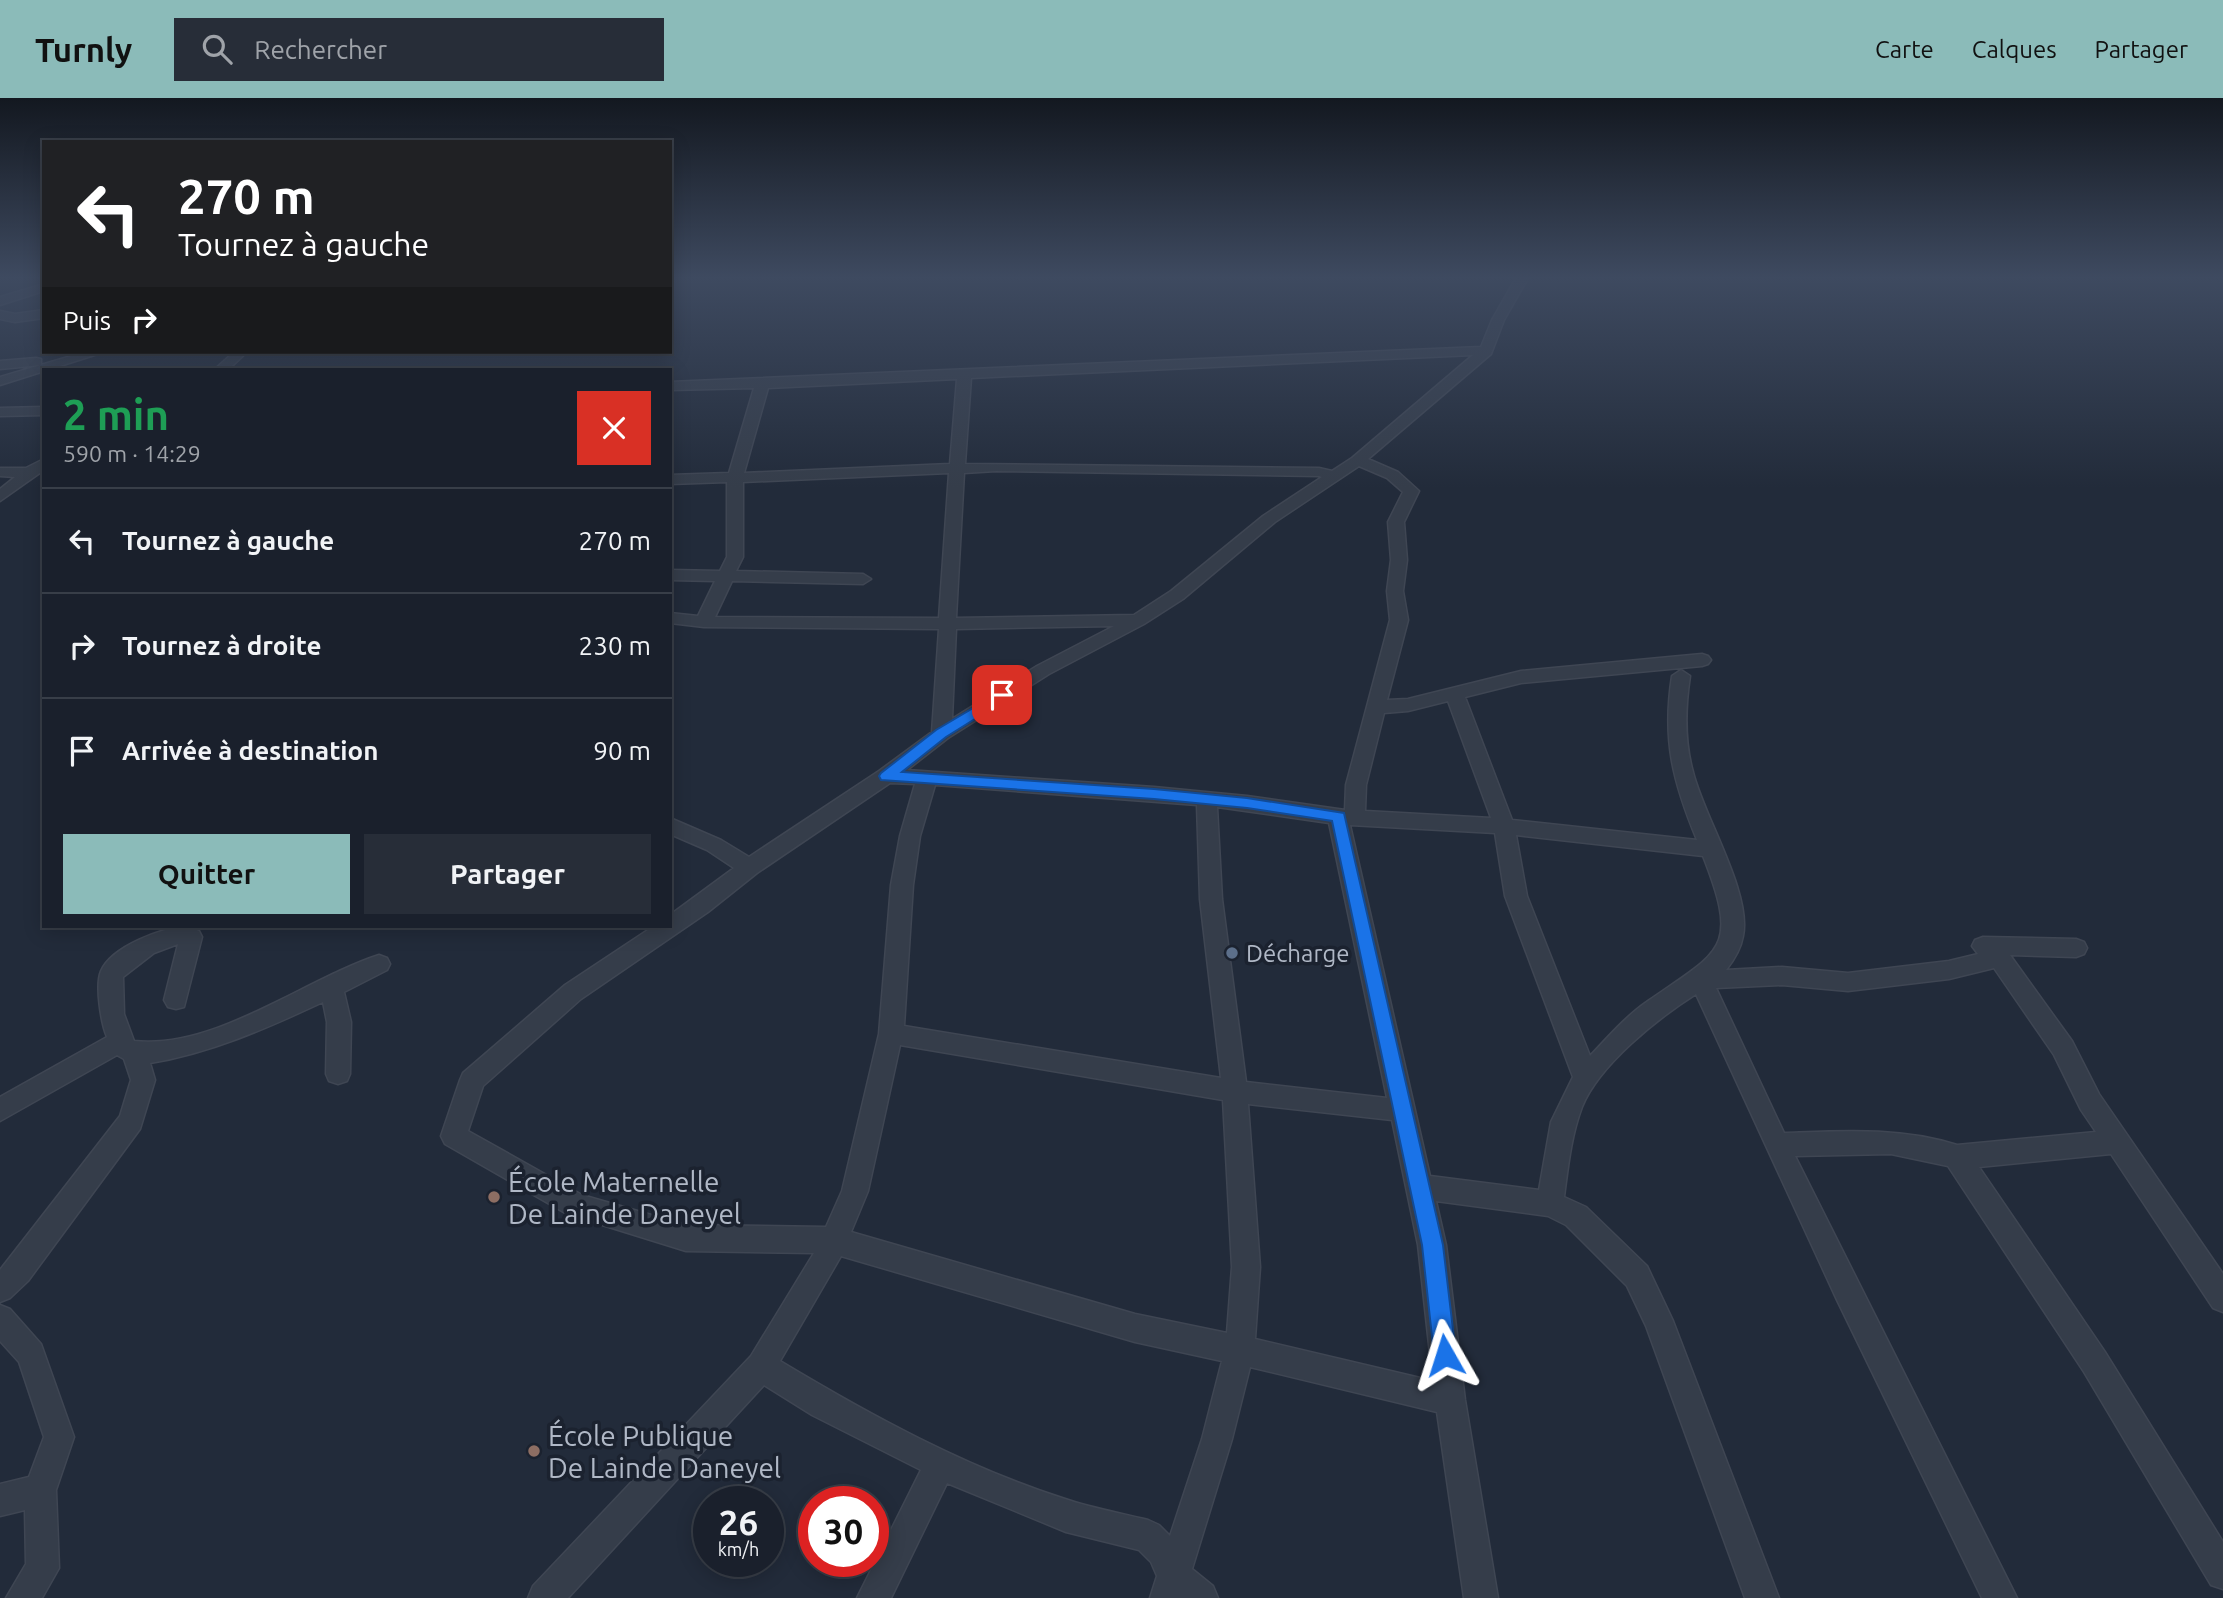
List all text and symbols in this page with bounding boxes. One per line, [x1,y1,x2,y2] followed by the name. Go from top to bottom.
[174,18,664,81] search box
[198,30,236,68] icon: search
[35,31,132,68] text: Turnly
[254,35,387,64] text: Rechercher
[1875,36,1934,63] text: Carte
[1972,36,2057,63] text: Calques
[2095,36,2188,63] text: Partager
[63,168,154,259] icon: left
[178,168,315,223] text: 270 m
[178,226,429,262] text: Tournez à gauche
[125,301,163,339] icon: right
[63,306,111,335] text: Puis
[63,391,169,438] text: 2 min
[577,391,651,465] button: close
[63,441,201,466] text: 590 m · 14:29
[63,522,101,560] icon: left
[122,526,334,555] text: Tournez à gauche
[579,526,651,555] text: 270 m
[63,627,101,665] icon: right
[122,631,321,660] text: Tournez à droite
[579,631,651,660] text: 230 m
[972,665,1032,725] pin
[983,676,1021,714] icon: arrive
[63,732,101,770] icon: arrive
[122,736,378,765] text: Arrivée à destination
[593,736,651,765] text: 90 m
[63,834,350,914] button: Quitter
[364,834,651,914] button: Partager
[1246,940,1350,967] place label: Décharge
[1224,945,1240,961] marker: Décharge
[508,1165,741,1229] place label: École Maternelle De Lainde Daneyel
[486,1189,502,1205] marker: École Maternelle De Lainde Daneyel
[1408,1318,1482,1392] position arrow
[548,1419,781,1483] place label: École Publique De Lainde Daneyel
[526,1443,542,1459] marker: École Publique De Lainde Daneyel
[798,1486,889,1577] speed limit sign: 30
[719,1502,758,1542] text: 26
[718,1539,759,1559] text: km/h

